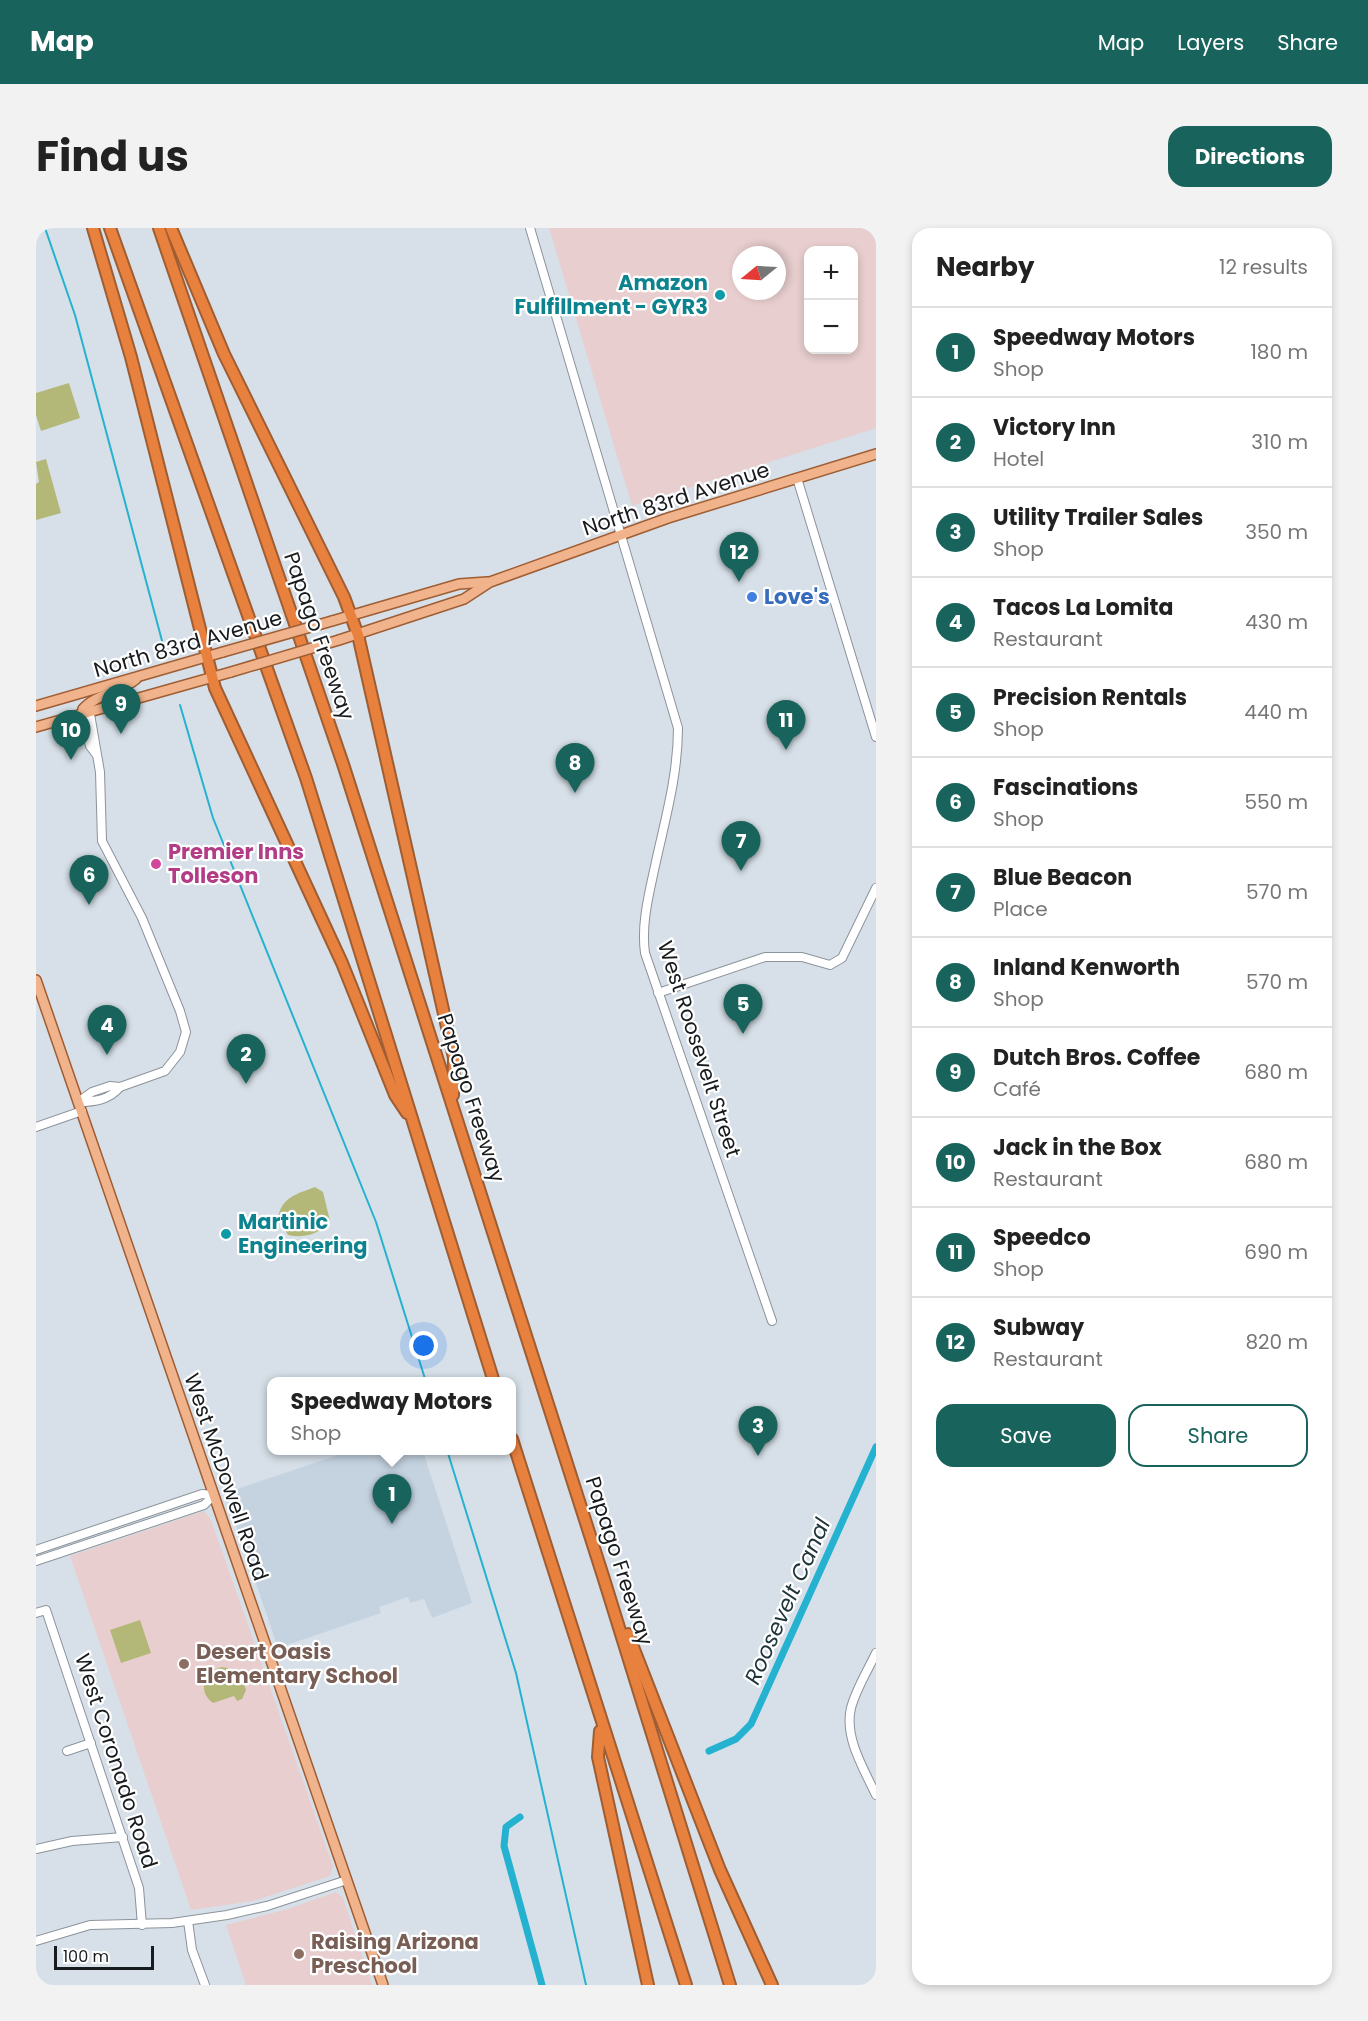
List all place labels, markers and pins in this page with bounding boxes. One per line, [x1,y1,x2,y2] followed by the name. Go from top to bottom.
[515,268,708,321] place label: Amazon Fulfillment - GYR3
[713,288,727,302] marker: Amazon Fulfillment - GYR3
[720,532,758,582] pin: 12
[764,582,830,611] place label: Love's
[745,590,759,604] marker: Love's
[102,684,140,734] pin: 9
[766,700,806,750] pin: 11
[51,710,90,760] pin: 10
[556,744,594,793] pin: 8
[722,822,760,871] pin: 7
[168,837,304,890] place label: Premier Inns Tolleson
[70,856,108,905] pin: 6
[149,857,163,871] marker: Premier Inns Tolleson
[724,984,762,1034] pin: 5
[88,1006,126,1055] pin: 4
[226,1034,266,1084] pin: 2
[238,1207,368,1260] place label: Martinic Engineering
[219,1227,233,1241] marker: Martinic Engineering
[738,1406,778,1456] pin: 3
[372,1474,412,1524] pin: 1
[196,1637,398,1690] place label: Desert Oasis Elementary School
[177,1657,191,1671] marker: Desert Oasis Elementary School
[311,1927,479,1980] place label: Raising Arizona Preschool
[292,1947,306,1961] marker: Raising Arizona Preschool

